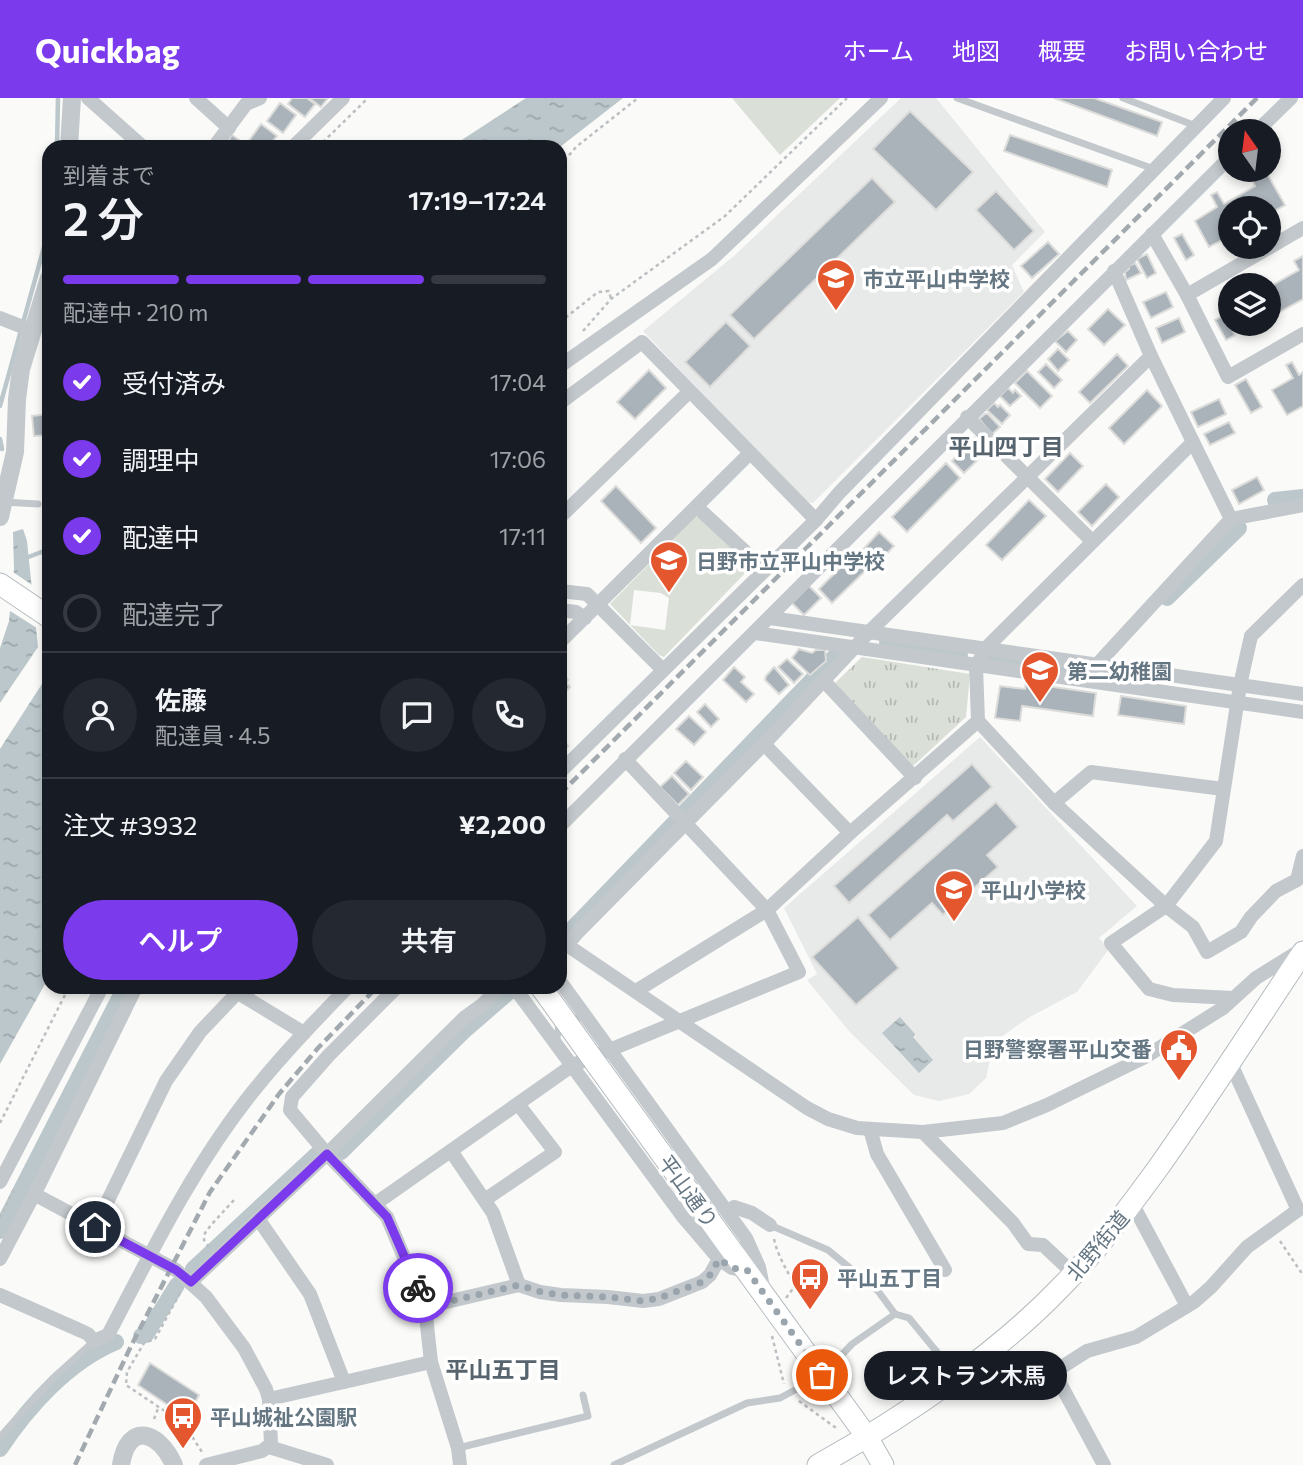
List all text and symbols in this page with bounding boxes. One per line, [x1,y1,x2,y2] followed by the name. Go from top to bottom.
[35,29,180,70] text: Quickbag
[843,36,914,65] text: ホーム
[952,36,1000,65] text: 地図
[1038,36,1086,65] text: 概要
[1124,36,1268,65] text: お問い合わせ
[1218,119,1281,182] north arrow
[1218,119,1281,336] map controls
[63,161,155,189] text: 到着まで
[408,184,546,215] text: 17:19–17:24
[63,189,144,245] text: 2 分
[1218,196,1281,259] button: locate
[815,257,857,312] school or university icon: 市立平山中学校
[863,266,1010,291] place label: 市立平山中学校
[1218,273,1281,336] button: layers
[63,298,208,326] text: 配達中 · 210 m
[63,363,101,401] icon: check
[122,367,226,398] text: 受付済み
[490,368,546,396] text: 17:04
[949,432,1064,460] district label: 平山四丁目
[63,440,101,478] icon: check
[122,444,200,475] text: 調理中
[490,445,546,473] text: 17:06
[63,517,101,555] icon: check
[122,521,200,552] text: 配達中
[499,522,546,550] text: 17:11
[648,539,690,594] school or university icon: 日野市立平山中学校
[696,548,885,573] place label: 日野市立平山中学校
[122,598,226,629] text: 配達完了
[1019,649,1061,704] school or university icon: 第二幼稚園
[1067,658,1172,683] place label: 第二幼稚園
[63,678,137,752] button: person
[380,678,454,752] button: chat
[472,678,546,752] button: phone
[155,684,207,715] text: 佐藤
[155,721,271,749] text: 配達員 · 4.5
[459,808,546,839] text: ¥2,200
[63,809,197,840] text: 注文 #3932
[933,868,975,923] school or university icon: 平山小学校
[981,877,1086,902] place label: 平山小学校
[63,900,298,980] button: ヘルプ
[312,900,546,980] button: 共有
[1158,1027,1200,1082] public building icon: 日野警察署平山交番
[963,1036,1152,1061] place label: 日野警察署平山交番
[654,1150,724,1232] street label: 平山通り
[65,1197,125,1257] pin
[1060,1205,1134,1285] street label: 北野街道
[76,1208,114,1246] icon: home
[383,1253,453,1323] courier
[789,1256,831,1311] bus stop icon: 平山五丁目
[837,1265,942,1290] place label: 平山五丁目
[399,1269,437,1307] icon: bike
[792,1345,852,1405] pin
[864,1350,1067,1400] callout: レストラン木馬
[446,1355,561,1383] district label: 平山五丁目
[803,1356,841,1394] icon: bag
[885,1361,1046,1389] text: レストラン木馬
[162,1395,204,1450] bus stop icon: 平山城祉公園駅
[210,1404,357,1429] place label: 平山城祉公園駅

